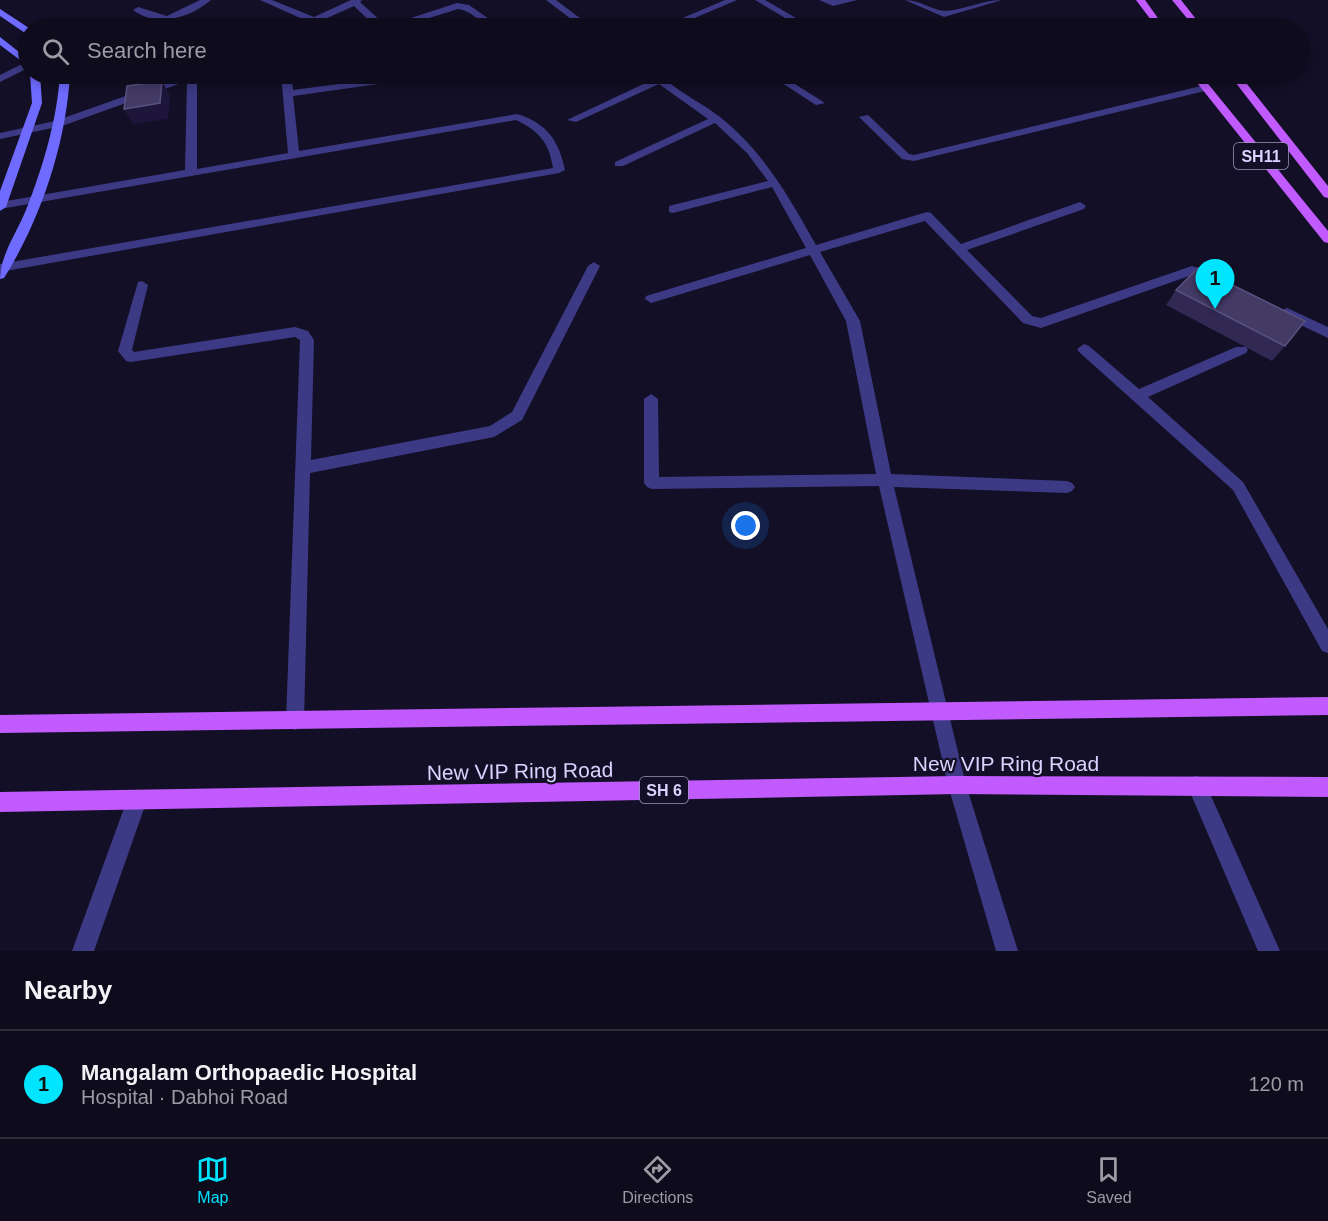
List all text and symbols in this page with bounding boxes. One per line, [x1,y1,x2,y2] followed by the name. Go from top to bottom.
[18,18,1310,84] search box
[39,35,72,68] icon: search
[87,38,207,63] text: Search here
[1234,143,1288,169] road number: SH11
[1196,260,1234,309] pin: 1
[731,511,760,540] your location
[913,752,1099,775] street label: New VIP Ring Road
[427,758,613,784] street label: New VIP Ring Road
[640,777,688,803] road number: SH 6
[24,975,112,1005] text: Nearby
[81,1060,417,1085] text: Mangalam Orthopaedic Hospital
[38,1073,49,1095] text: 1
[1248,1073,1304,1095] text: 120 m
[81,1086,288,1108] text: Hospital · Dabhoi Road
[196,1153,229,1207] tab: Map
[622,1153,693,1207] tab: Directions
[1086,1153,1132,1207] tab: Saved

